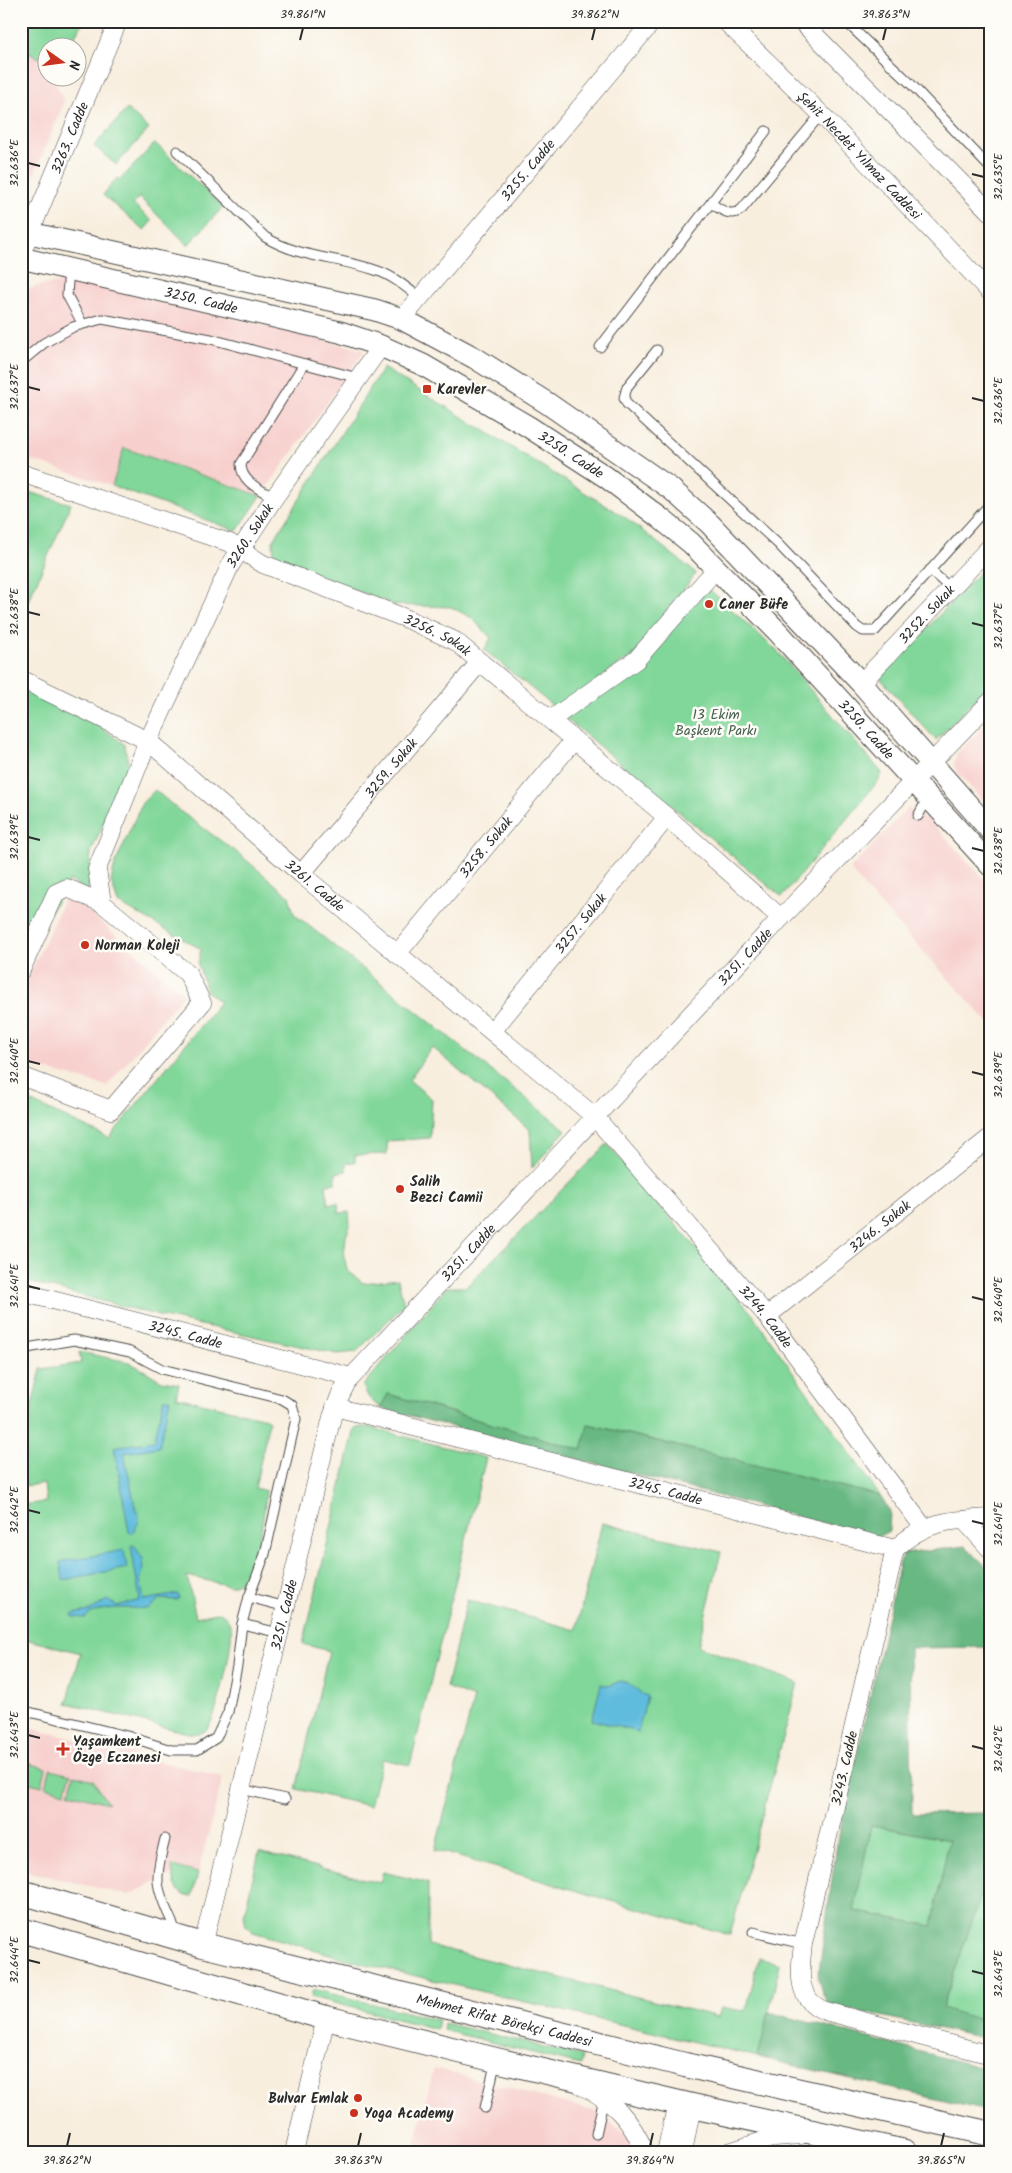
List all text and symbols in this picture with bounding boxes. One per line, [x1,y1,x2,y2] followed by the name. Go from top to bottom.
[280,5,326,24] text: 39.861°N
[571,5,619,24] text: 39.862°N
[862,5,910,24] text: 39.863°N
[38,38,88,88] north arrow
[62,58,85,72] text: N
[792,86,927,226] street label: Şehit Necdet Yılmaz Caddesi
[46,98,95,177] street label: 3263. Cadde
[496,134,562,206] street label: 3255. Cadde
[5,138,24,187] text: 32.636°E
[989,152,1008,201] text: 32.635°E
[162,282,241,320] street label: 3250. Cadde
[5,363,24,410] text: 32.637°E
[989,376,1008,425] text: 32.636°E
[437,379,487,401] place label: Karevler
[421,383,433,395] marker: Karevler
[533,426,609,485] street label: 3250. Cadde
[221,499,280,573] street label: 3260. Sokak
[894,580,961,649] street label: 3252. Sokak
[5,587,24,636] text: 32.638°E
[719,594,788,616] place label: Caner Büfe
[703,598,715,610] marker: Caner Büfe
[989,602,1008,649] text: 32.637°E
[400,609,476,662] street label: 3256. Sokak
[832,695,900,765] street label: 3250. Cadde
[675,704,757,742] park label: 13 Ekim Başkent Parkı
[359,733,424,803] street label: 3259. Sokak
[454,811,519,883] street label: 3258. Sokak
[5,812,24,861] text: 32.639°E
[989,826,1008,875] text: 32.638°E
[279,854,350,918] street label: 3261. Cadde
[550,888,613,959] street label: 3257. Sokak
[713,923,779,991] street label: 3251. Cadde
[95,935,180,957] place label: Norman Koleji
[79,939,91,951] marker: Norman Koleji
[5,1037,24,1085] text: 32.640°E
[989,1050,1008,1099] text: 32.639°E
[410,1171,483,1209] place label: Salih Bezci Camii
[394,1183,406,1195] marker: Salih Bezci Camii
[844,1195,916,1259] street label: 3246. Sokak
[436,1219,502,1287] street label: 3251. Cadde
[5,1263,24,1308] text: 32.641°E
[989,1276,1008,1324] text: 32.640°E
[733,1280,798,1354] street label: 3244. Cadde
[146,1315,225,1356] street label: 3245. Cadde
[626,1472,705,1512] street label: 3245. Cadde
[5,1485,24,1534] text: 32.642°E
[989,1501,1008,1546] text: 32.641°E
[265,1577,304,1653] street label: 3251. Cadde
[5,1710,24,1759] text: 32.643°E
[989,1724,1008,1773] text: 32.642°E
[826,1728,864,1808] street label: 3243. Cadde
[73,1731,161,1769] place label: Yaşamkent Özge Eczanesi
[57,1743,69,1755] marker: Yaşamkent Özge Eczanesi
[5,1935,24,1984] text: 32.644°E
[989,1949,1008,1998] text: 32.643°E
[414,1989,595,2054] street label: Mehmet Rifat Börekçi Caddesi
[268,2088,349,2110] place label: Bulvar Emlak
[352,2092,364,2104] marker: Bulvar Emlak
[364,2103,454,2125] place label: Yoga Academy
[348,2107,360,2119] marker: Yoga Academy
[43,2151,91,2170] text: 39.862°N
[334,2151,382,2170] text: 39.863°N
[626,2151,674,2170] text: 39.864°N
[917,2151,965,2170] text: 39.865°N

